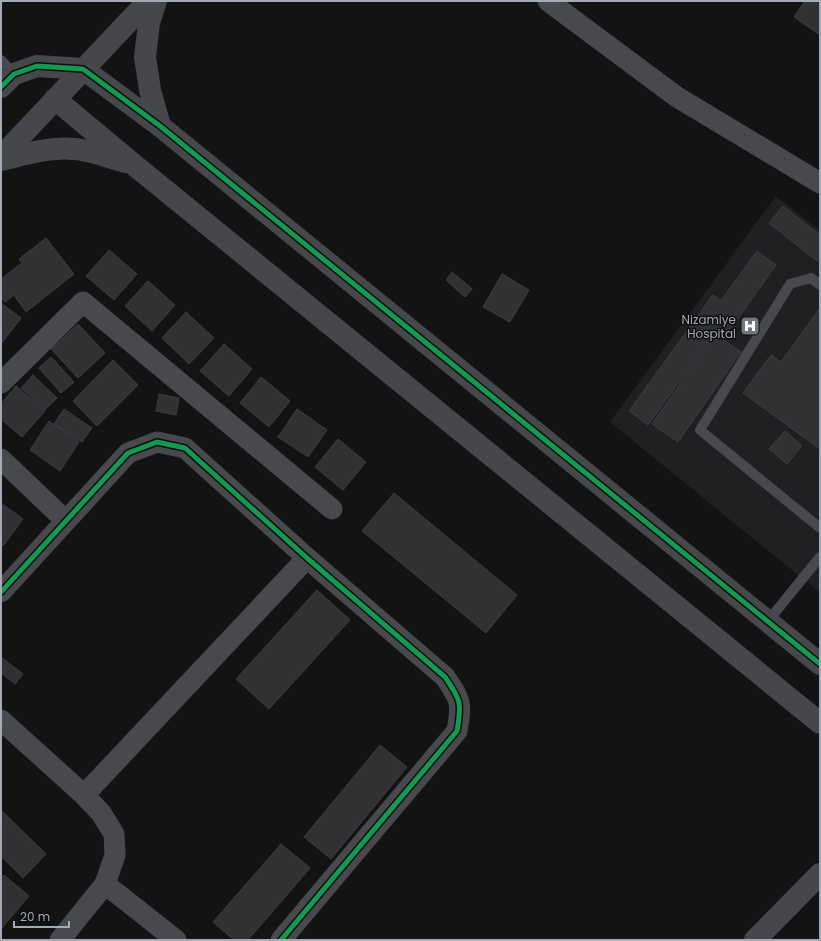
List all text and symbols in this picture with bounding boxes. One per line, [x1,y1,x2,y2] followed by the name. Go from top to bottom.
[682,311,736,342] place label: Nizamiye Hospital
[739,315,761,337] hospital icon: Nizamiye Hospital
[14,903,69,929] scale bar
[20,908,50,925] text: 20 m

